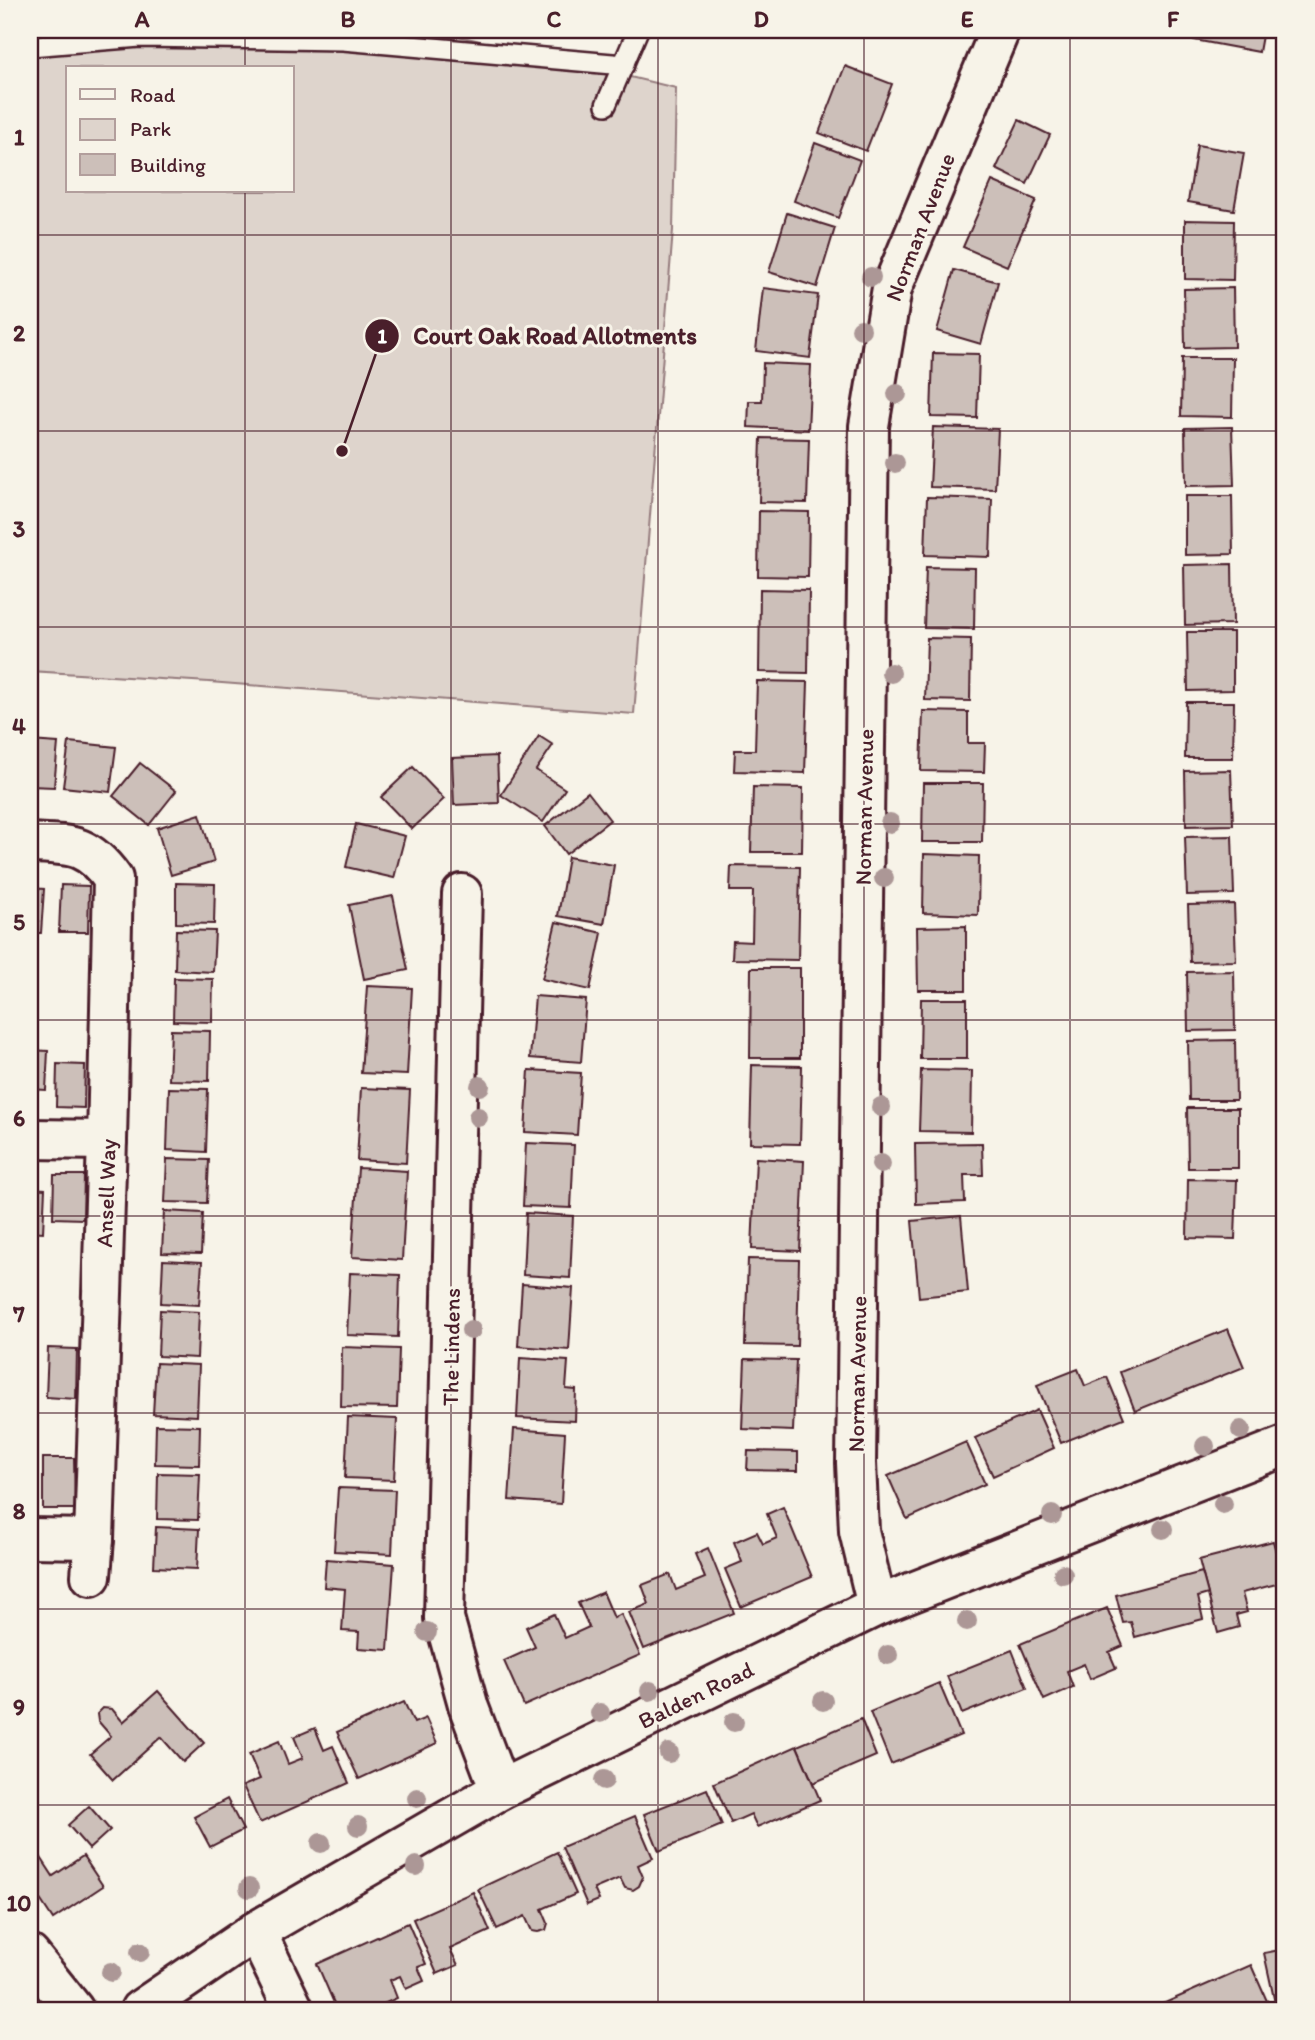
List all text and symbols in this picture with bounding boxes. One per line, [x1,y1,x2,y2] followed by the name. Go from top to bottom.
[134,5,150,33] text: A
[341,5,356,33] text: B
[547,5,562,33] text: C
[753,5,769,33] text: D
[961,5,974,33] text: E
[1167,5,1180,33] text: F
[66,66,294,192] legend
[130,82,176,107] text: Road
[130,116,172,141] text: Park
[14,123,25,151] text: 1
[879,149,961,305] street label: Norman Avenue
[130,152,206,177] text: Building
[365,313,711,358] callout: Court Oak Road Allotments
[13,319,26,347] text: 2
[413,321,697,350] text: Court Oak Road Allotments
[377,323,387,348] text: 1
[13,515,26,543] text: 3
[12,712,26,740] text: 4
[849,729,879,885] street label: Norman Avenue
[13,908,25,936] text: 5
[13,1104,25,1132] text: 6
[90,1138,122,1248] street label: Ansell Way
[436,1288,466,1406] street label: The Lindens
[842,1296,872,1452] street label: Norman Avenue
[12,1300,25,1328] text: 7
[13,1497,26,1525] text: 8
[634,1655,759,1735] street label: Balden Road
[13,1693,25,1721] text: 9
[7,1889,31,1917] text: 10

